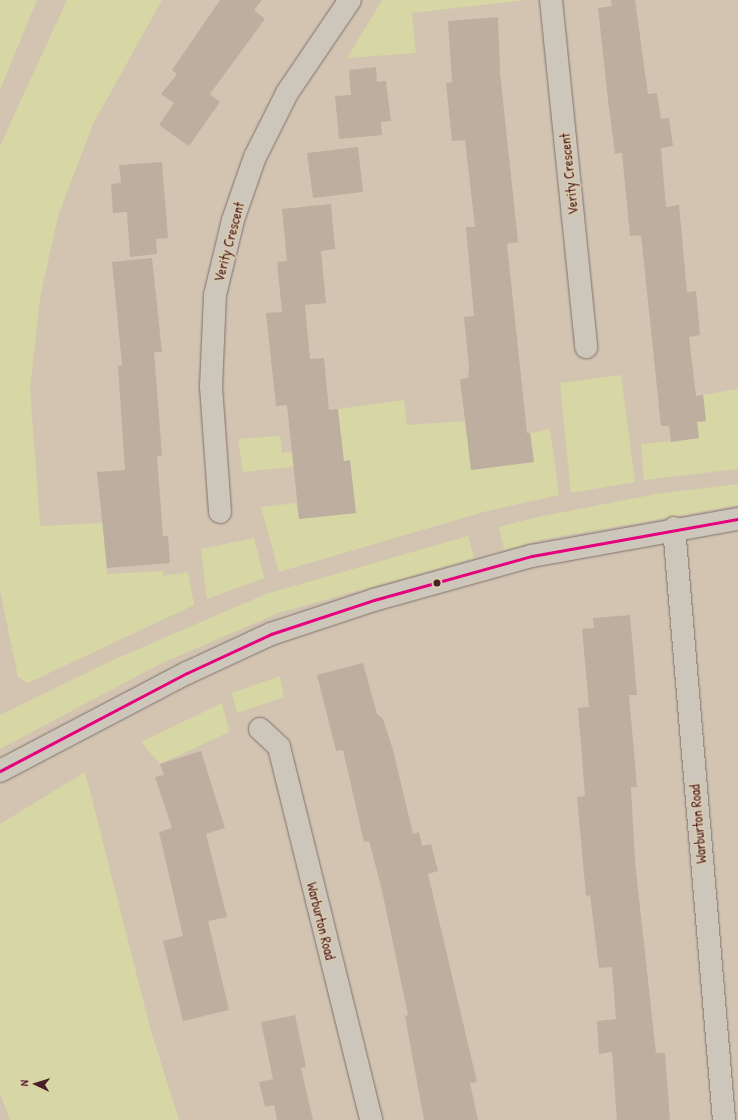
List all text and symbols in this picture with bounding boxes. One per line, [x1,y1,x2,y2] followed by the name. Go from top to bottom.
[556,132,582,216] street label: Verity Crescent
[210,200,248,284] street label: Verity Crescent
[432,578,442,588] unlabelled marker
[686,784,710,864] street label: Warburton Road
[303,881,339,961] street label: Warburton Road
[16,1064,56,1104] north arrow
[17,1080,31,1087] text: N

